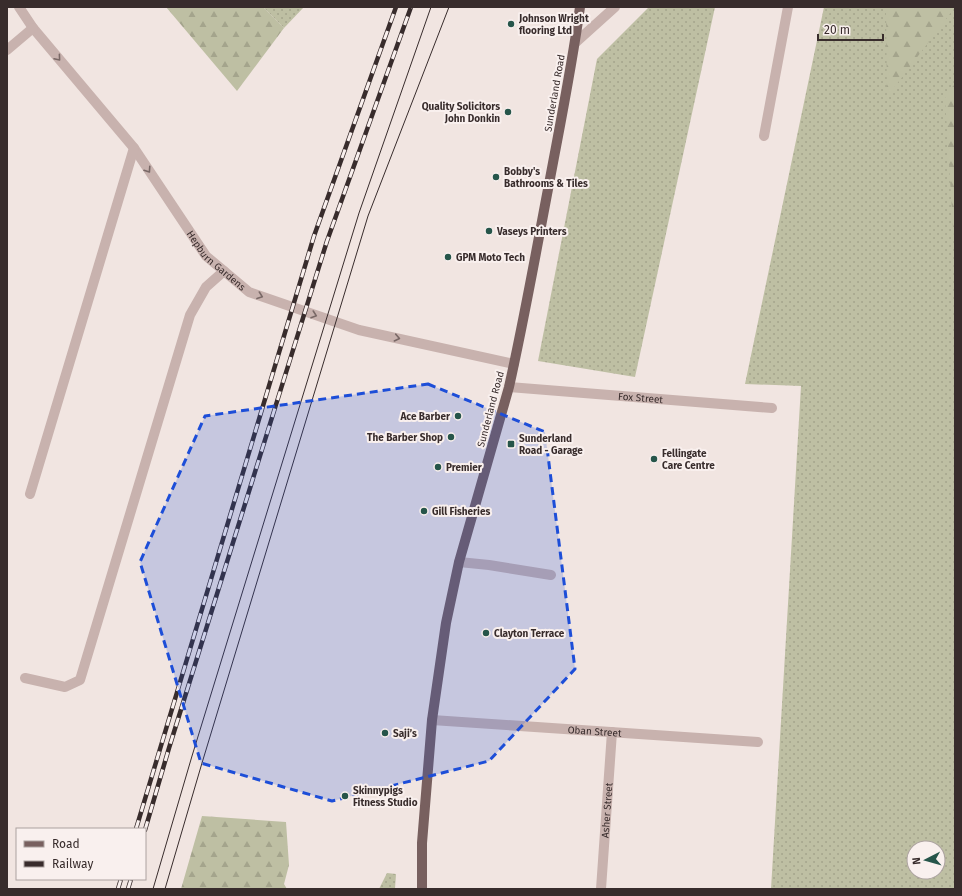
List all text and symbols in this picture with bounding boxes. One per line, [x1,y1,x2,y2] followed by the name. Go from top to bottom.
[518,13,589,37] place label: Johnson Wright flooring Ltd
[818,16,883,42] scale bar
[506,19,516,29] marker: Johnson Wright flooring Ltd
[824,23,850,37] text: 20 m
[54,53,61,60] one-way arrow
[542,54,568,133] street label: Sunderland Road
[422,101,500,125] place label: Quality Solicitors John Donkin
[503,107,513,117] marker: Quality Solicitors John Donkin
[143,166,151,173] one-way arrow
[504,166,588,190] place label: Bobby's Bathrooms & Tiles
[491,172,501,182] marker: Bobby's Bathrooms & Tiles
[484,226,494,236] marker: Vaseys Printers
[496,226,567,238] place label: Vaseys Printers
[184,228,248,294] street label: Hepburn Gardens
[443,252,453,262] marker: GPM Moto Tech
[456,252,525,264] place label: GPM Moto Tech
[257,292,264,300] one-way arrow
[310,310,317,319] one-way arrow
[393,334,400,342] one-way arrow
[475,370,507,449] street label: Sunderland Road
[618,391,664,406] street label: Fox Street
[399,411,451,423] place label: Ace Barber
[453,411,463,421] marker: Ace Barber
[367,432,443,444] place label: The Barber Shop
[446,432,456,442] marker: The Barber Shop
[519,433,583,457] place label: Sunderland Road - Garage
[506,439,516,449] marker: Sunderland Road - Garage
[662,448,715,472] place label: Fellingate Care Centre
[649,454,659,464] marker: Fellingate Care Centre
[433,462,443,472] marker: Premier
[446,462,483,474] place label: Premier
[419,506,429,516] marker: Gill Fisheries
[432,506,490,518] place label: Gill Fisheries
[481,628,491,638] marker: Clayton Terrace
[494,628,565,640] place label: Clayton Terrace
[567,724,622,740] street label: Oban Street
[380,728,390,738] marker: Saji’s
[393,728,417,740] place label: Saji’s
[600,782,615,838] street label: Asher Street
[353,785,418,809] place label: Skinnypigs Fitness Studio
[340,791,350,801] marker: Skinnypigs Fitness Studio
[16,828,146,880] legend
[52,837,80,851] text: Road
[906,840,946,880] north arrow
[52,857,93,871] text: Railway
[910,857,923,865] text: N

